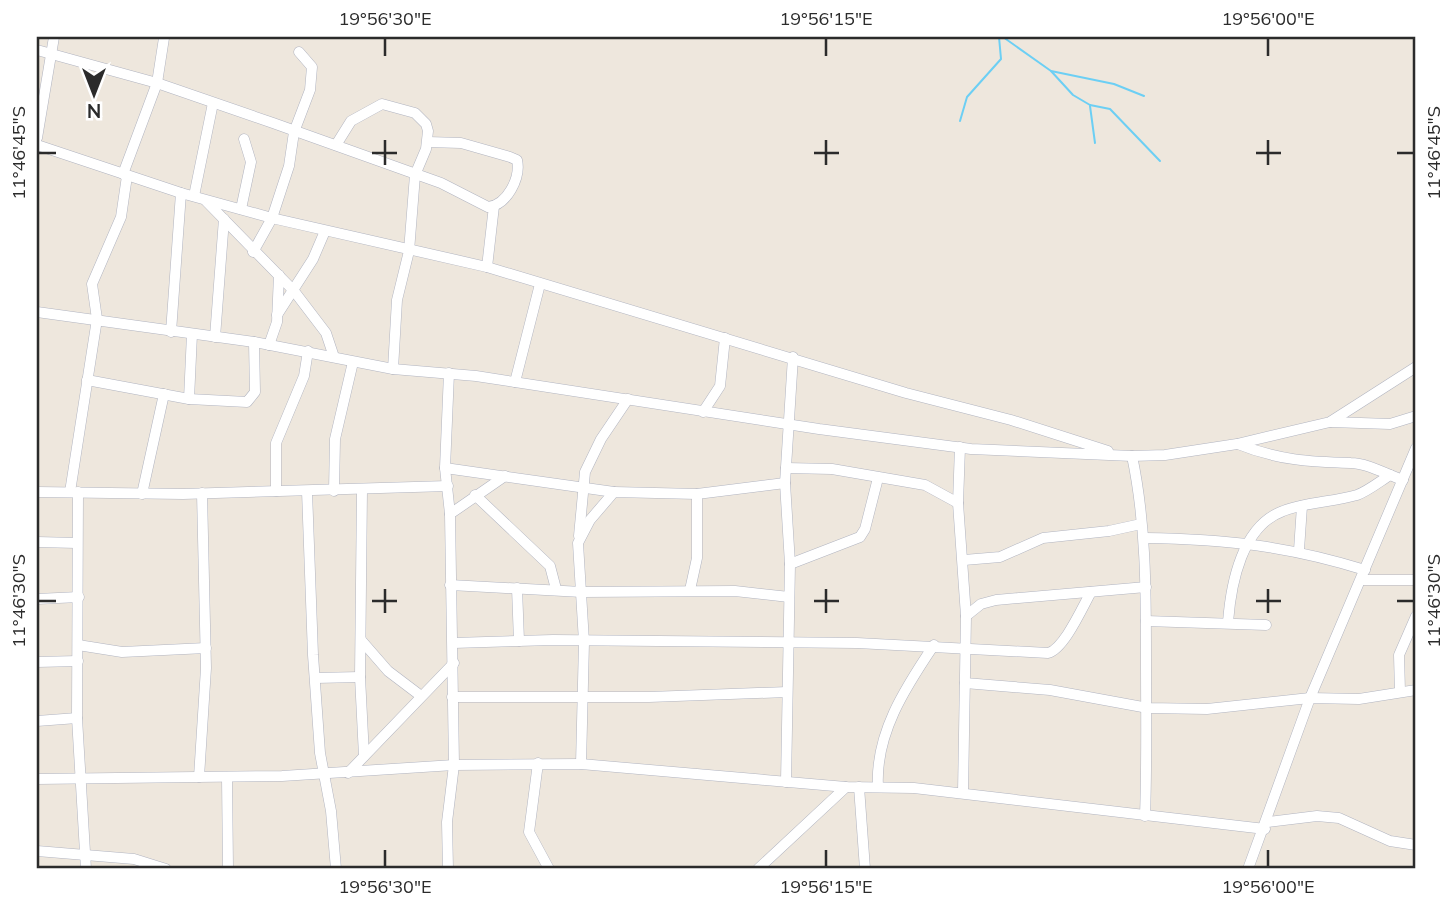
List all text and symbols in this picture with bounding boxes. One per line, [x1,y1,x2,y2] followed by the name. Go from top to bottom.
[338,7,432,30] text: 19°56'30"E
[779,7,873,30] text: 19°56'15"E
[1221,7,1315,30] text: 19°56'00"E
[60,60,130,130] north arrow
[87,99,101,123] text: N
[7,106,30,200] text: 11°46'45"S
[1422,106,1445,200] text: 11°46'45"S
[7,554,30,648] text: 11°46'30"S
[1422,554,1445,648] text: 11°46'30"S
[338,875,432,898] text: 19°56'30"E
[779,875,873,898] text: 19°56'15"E
[1221,875,1315,898] text: 19°56'00"E

